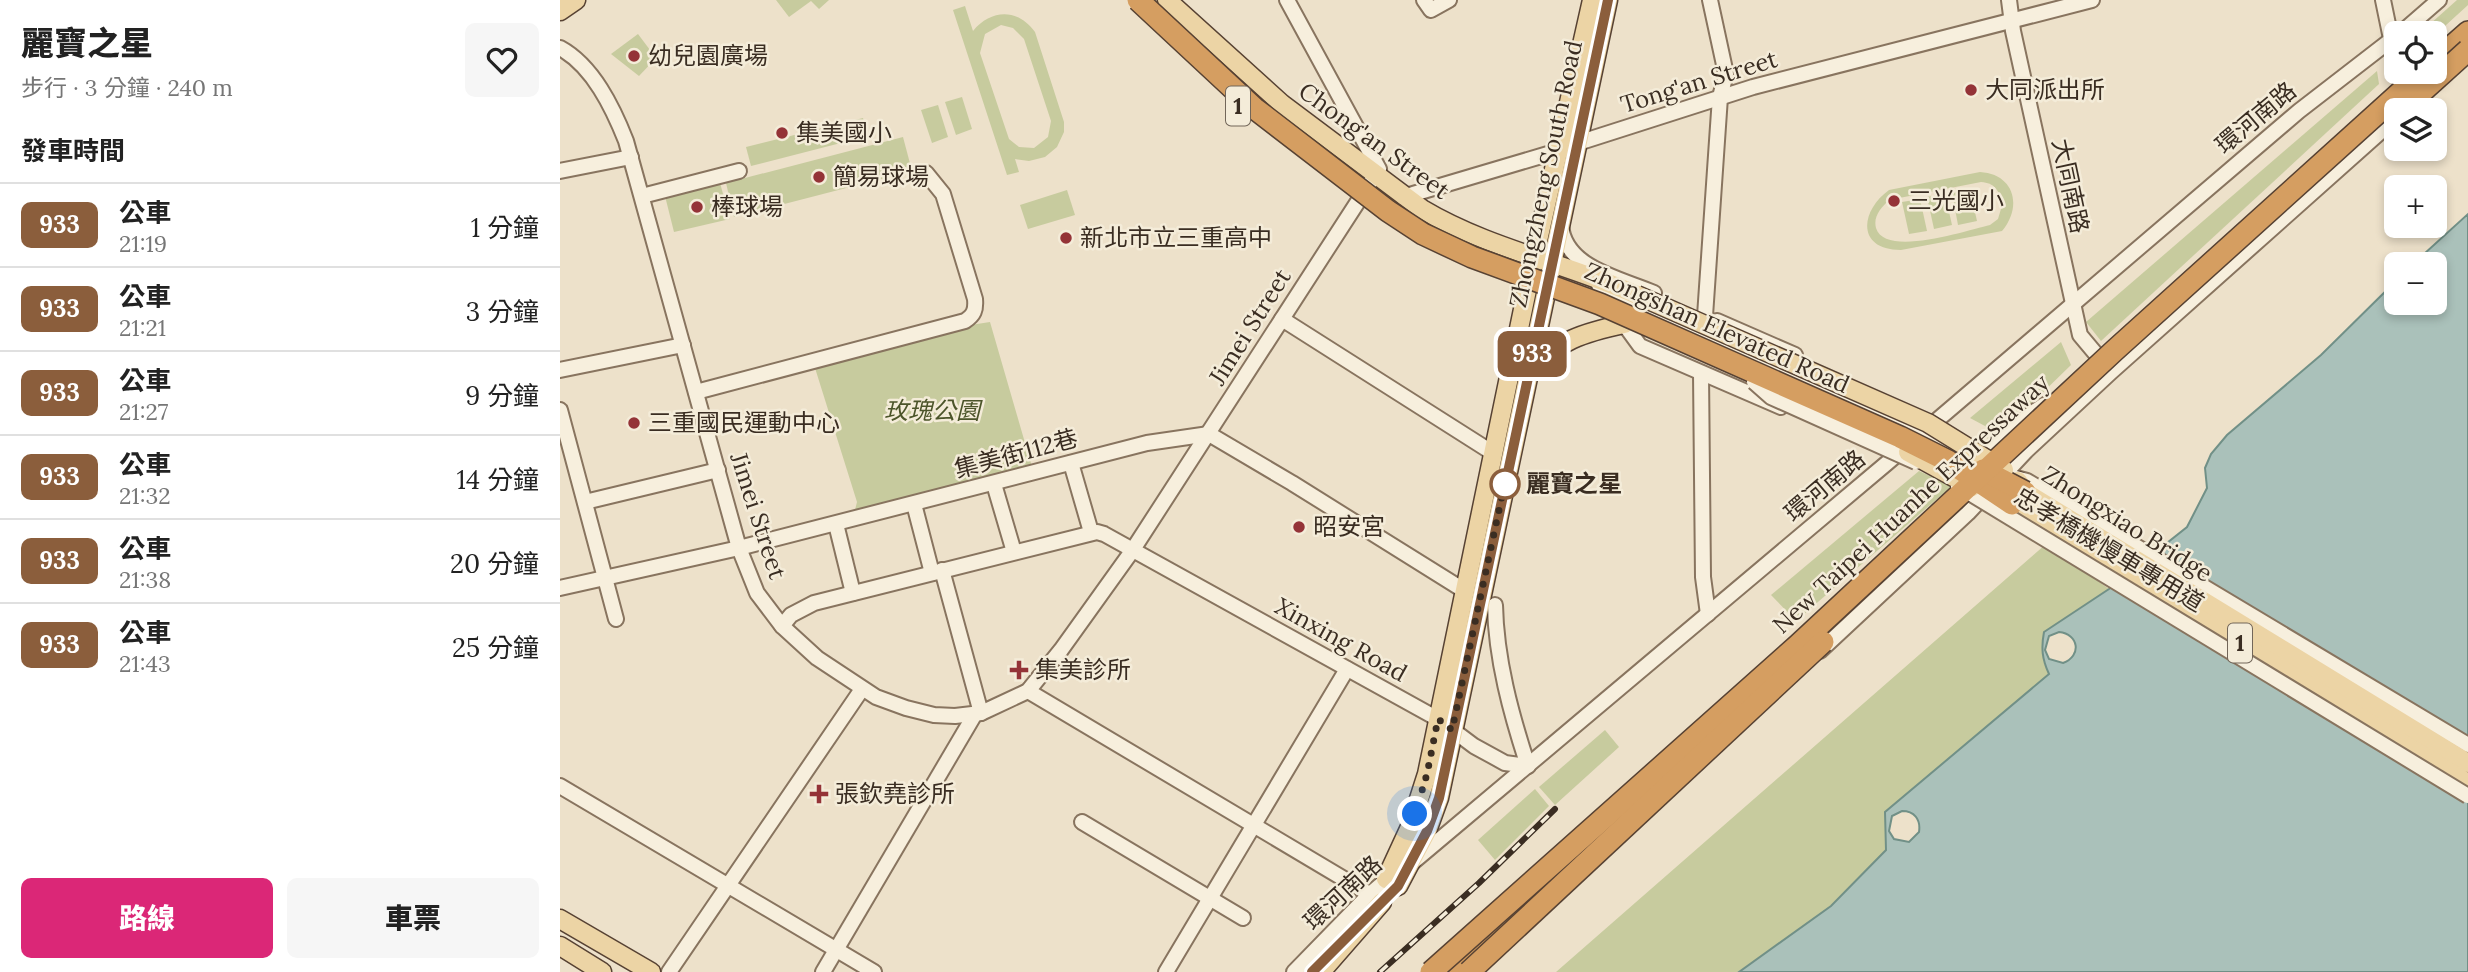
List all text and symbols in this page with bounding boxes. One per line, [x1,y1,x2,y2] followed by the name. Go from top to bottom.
[2384,21,2447,315] map controls
[2384,21,2447,84] button: locate
[21,22,153,64] text: 麗寶之星
[465,23,539,97] button: heart
[1502,37,1589,310] street label: Zhongzheng South Road
[648,40,768,71] place label: 幼兒園廣場
[1617,43,1782,120] street label: Tong'an Street
[626,48,642,64] marker: 幼兒園廣場
[21,73,233,102] text: 步行 · 3 分鐘 · 240 m
[1985,74,2105,105] place label: 大同派出所
[1293,75,1456,206] street label: Chong'an Street
[2209,75,2302,160] street label: 環河南路
[1963,82,1979,98] marker: 大同派出所
[1226,86,1250,125] road number: 1
[2384,98,2447,161] button: layers
[796,117,892,148] place label: 集美國小
[774,125,790,141] marker: 集美國小
[21,134,125,167] text: 發車時間
[2045,136,2096,236] street label: 大同南路
[833,161,929,192] place label: 簡易球場
[811,169,827,185] marker: 簡易球場
[2384,175,2447,238] button: +
[1908,185,2004,216] place label: 三光國小
[711,191,783,222] place label: 棒球場
[1886,193,1902,209] marker: 三光國小
[119,196,171,229] text: 公車
[689,199,705,215] marker: 棒球場
[39,209,80,240] text: 933
[471,211,539,244] text: 1 分鐘
[1080,222,1272,253] place label: 新北市立三重高中
[119,229,167,258] text: 21:19
[1058,230,1074,246] marker: 新北市立三重高中
[2384,252,2447,315] button: −
[1580,255,1854,400] street label: Zhongshan Elevated Road
[1201,262,1298,391] street label: Jimei Street
[119,280,171,313] text: 公車
[39,293,80,324] text: 933
[466,295,539,328] text: 3 分鐘
[119,313,166,342] text: 21:21
[1492,331,1572,377] line badge: 933
[1512,338,1552,369] text: 933
[119,364,171,397] text: 公車
[1766,367,2056,640] street label: New Taipei Huanhe Expressaway
[39,377,80,408] text: 933
[465,379,539,412] text: 9 分鐘
[884,395,983,426] park label: 玫瑰公園
[119,397,168,426] text: 21:27
[648,407,840,438] place label: 三重國民運動中心
[626,415,642,431] marker: 三重國民運動中心
[951,422,1081,485] street label: 集美街112巷
[1778,443,1871,528] street label: 環河南路
[119,448,171,481] text: 公車
[723,448,794,584] street label: Jimei Street
[2036,459,2218,589] street label: Zhongxiao Bridge
[39,461,80,492] text: 933
[457,463,539,496] text: 14 分鐘
[1526,468,1622,499] place label: 麗寶之星
[1490,469,1520,499] marker: 麗寶之星
[119,481,171,510] text: 21:32
[2009,481,2210,618] street label: 忠孝橋機慢車專用道
[1313,511,1385,542] place label: 昭安宮
[1291,519,1307,535] marker: 昭安宮
[119,532,171,565] text: 公車
[39,545,80,576] text: 933
[450,547,539,580] text: 20 分鐘
[119,565,171,594] text: 21:38
[1270,591,1413,689] street label: Xinxing Road
[119,616,171,649] text: 公車
[2228,624,2252,663] road number: 1
[39,629,80,660] text: 933
[452,631,539,664] text: 25 分鐘
[119,649,171,678] text: 21:43
[1035,654,1131,685] place label: 集美診所
[1009,660,1029,680] marker: 集美診所
[835,778,955,809] place label: 張欽堯診所
[809,784,829,804] marker: 張欽堯診所
[1397,796,1432,831] your location
[1297,849,1388,937] street label: 環河南路
[21,878,273,958] button: 路線
[287,878,539,958] button: 車票

